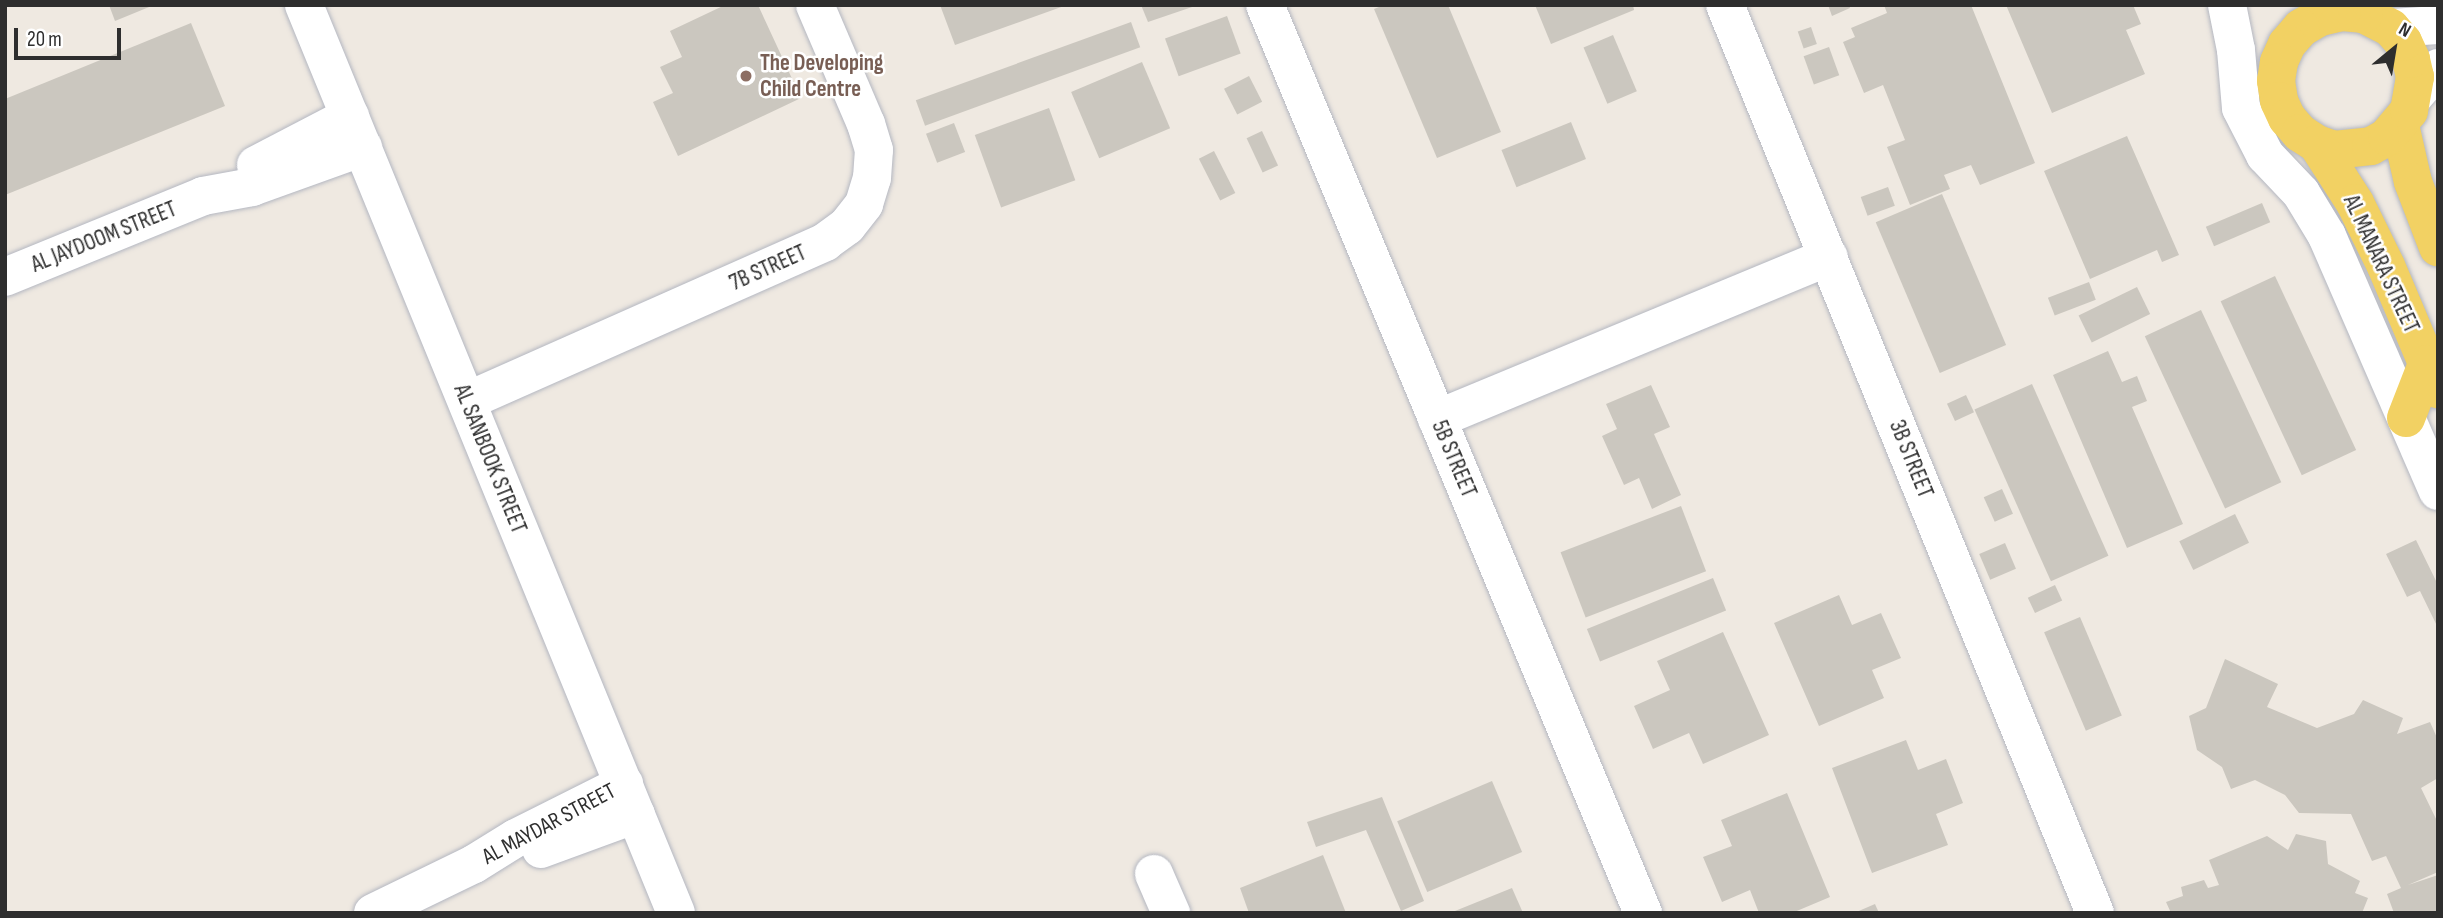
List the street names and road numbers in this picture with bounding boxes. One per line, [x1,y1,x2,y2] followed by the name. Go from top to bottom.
[2337,191,2425,337] street label: AL MANARA STREET
[27,195,181,279] street label: AL JAYDOOM STREET
[725,239,811,297] street label: 7B STREET
[448,380,532,538] street label: AL SANBOOK STREET
[1425,416,1483,502] street label: 5B STREET
[1883,416,1939,502] street label: 3B STREET
[478,777,620,871] street label: AL MAYDAR STREET

